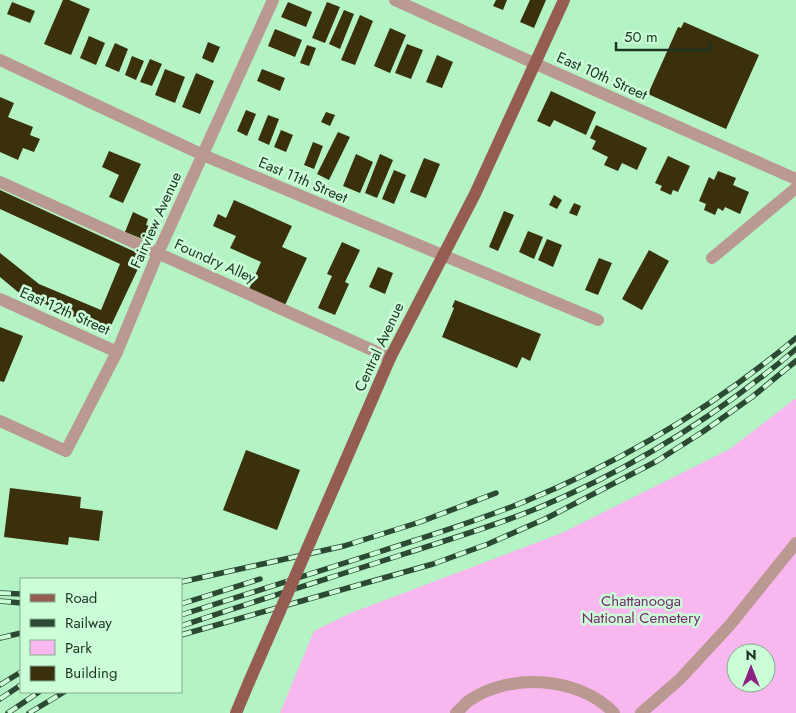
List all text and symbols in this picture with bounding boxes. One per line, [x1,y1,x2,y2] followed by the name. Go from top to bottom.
[616,20,710,52] scale bar
[624,26,658,48] text: 50 m
[553,46,651,106] street label: East 10th Street
[255,151,351,209] street label: East 11th Street
[125,168,187,272] street label: Fairview Avenue
[171,233,260,289] street label: Foundry Alley
[16,281,114,341] street label: East 12th Street
[349,298,409,395] street label: Central Avenue
[20,578,182,693] legend
[65,587,97,609] text: Road
[582,590,701,629] park label: Chattanooga National Cemetery
[65,612,112,634] text: Railway
[65,637,92,659] text: Park
[726,643,776,693] north arrow
[745,645,757,665] text: N
[65,662,117,684] text: Building

